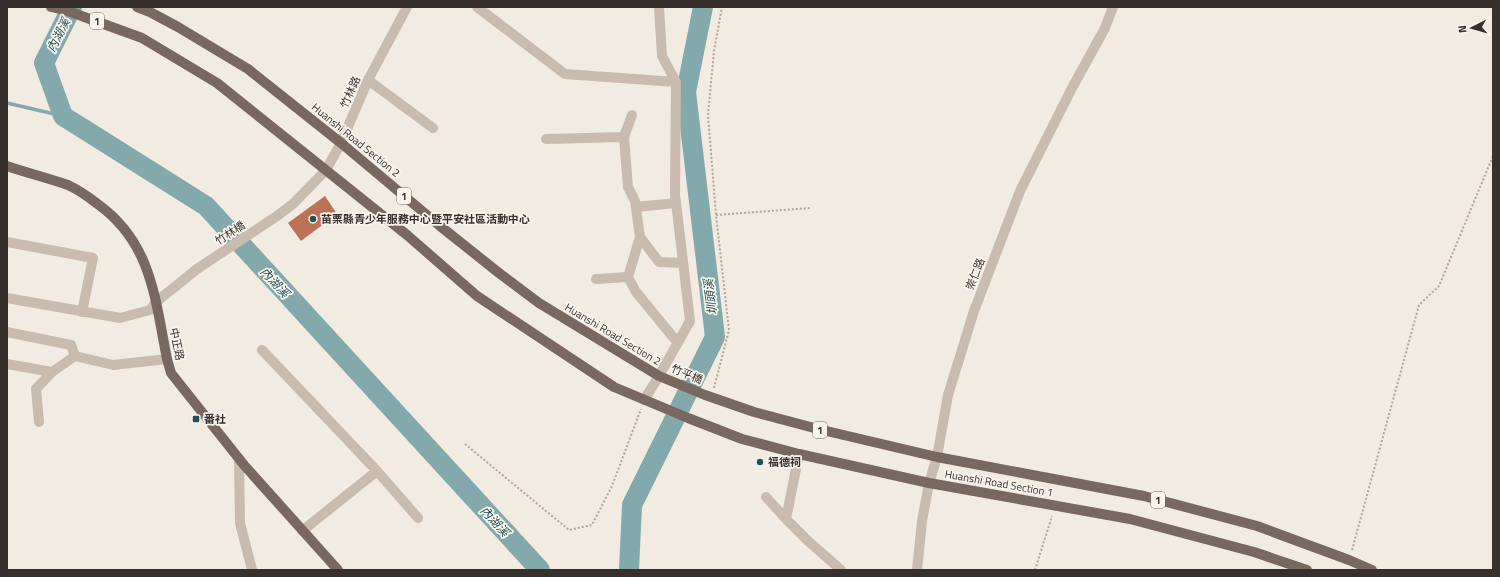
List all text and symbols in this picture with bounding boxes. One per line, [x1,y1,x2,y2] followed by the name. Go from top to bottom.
[1452,8,1492,48] north arrow
[41,13,76,55] water label: 內湖溪
[90,13,104,29] road number: 1
[1454,24,1470,34] text: N
[336,74,364,110] street label: 竹林路
[308,99,404,181] street label: Huanshi Road Section 2
[397,188,411,204] road number: 1
[321,211,530,227] place label: 苗栗縣青少年服務中心暨平安社區活動中心
[308,214,318,224] marker: 苗栗縣青少年服務中心暨平安社區活動中心
[212,217,248,249] street label: 竹林橋
[962,256,988,292] street label: 崇仁路
[256,262,296,303] water label: 內湖溪
[698,276,722,316] water label: 圳頭溪
[562,299,664,369] street label: Huanshi Road Section 2
[166,326,188,362] street label: 中正路
[669,360,705,388] street label: 竹平橋
[204,411,226,427] place label: 番社
[191,414,201,424] marker: 番社
[813,422,827,438] road number: 1
[768,454,801,470] place label: 福德祠
[755,457,765,467] marker: 福德祠
[944,466,1054,500] street label: Huanshi Road Section 1
[1151,492,1165,508] road number: 1
[476,501,516,542] water label: 內湖溪

